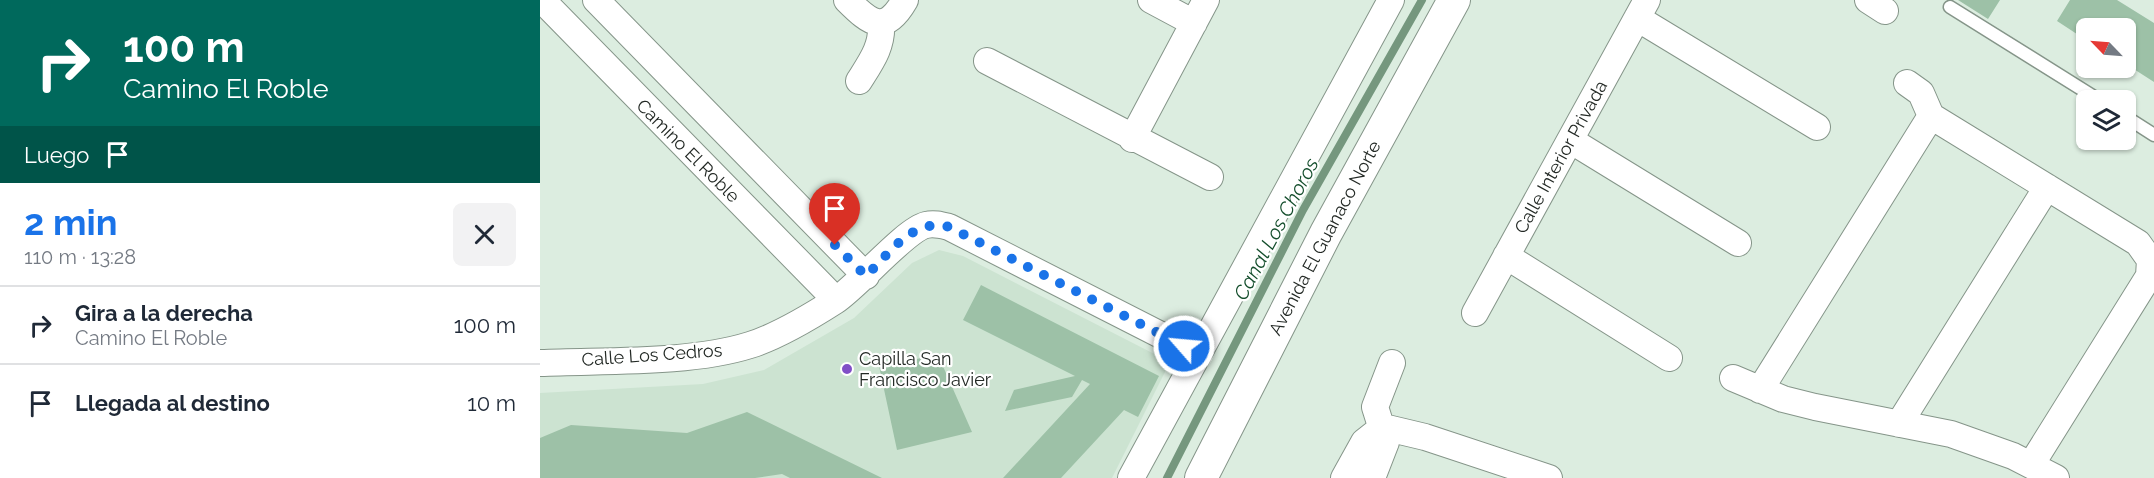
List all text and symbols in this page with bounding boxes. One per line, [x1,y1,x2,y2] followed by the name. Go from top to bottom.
[2076,18,2136,78] north arrow
[2076,18,2136,150] map controls
[123,23,245,72] text: 100 m
[24,24,102,102] icon: right
[123,73,329,104] text: Camino El Roble
[1510,77,1611,237] street label: Calle Interior Privada
[2076,90,2136,150] button: layers
[632,95,745,207] street label: Camino El Roble
[1264,137,1385,339] street label: Avenida El Guanaco Norte
[101,138,134,171] icon: arrive
[24,142,89,168] text: Luego
[1228,153,1324,304] water label: Canal Los Choros
[809,183,860,245] pin
[818,192,851,225] icon: arrive
[24,201,117,243] text: 2 min
[453,203,516,266] button: close
[24,245,136,269] text: 110 m · 13:28
[75,300,253,326] text: Gira a la derecha
[24,309,57,342] icon: right
[454,312,516,338] text: 100 m
[1152,314,1216,378] position arrow
[75,326,227,350] text: Camino El Roble
[581,339,723,370] street label: Calle Los Cedros
[859,348,992,390] place label: Capilla San Francisco Javier
[840,362,854,376] marker: Capilla San Francisco Javier
[24,387,57,420] icon: arrive
[75,390,270,416] text: Llegada al destino
[467,390,516,416] text: 10 m

